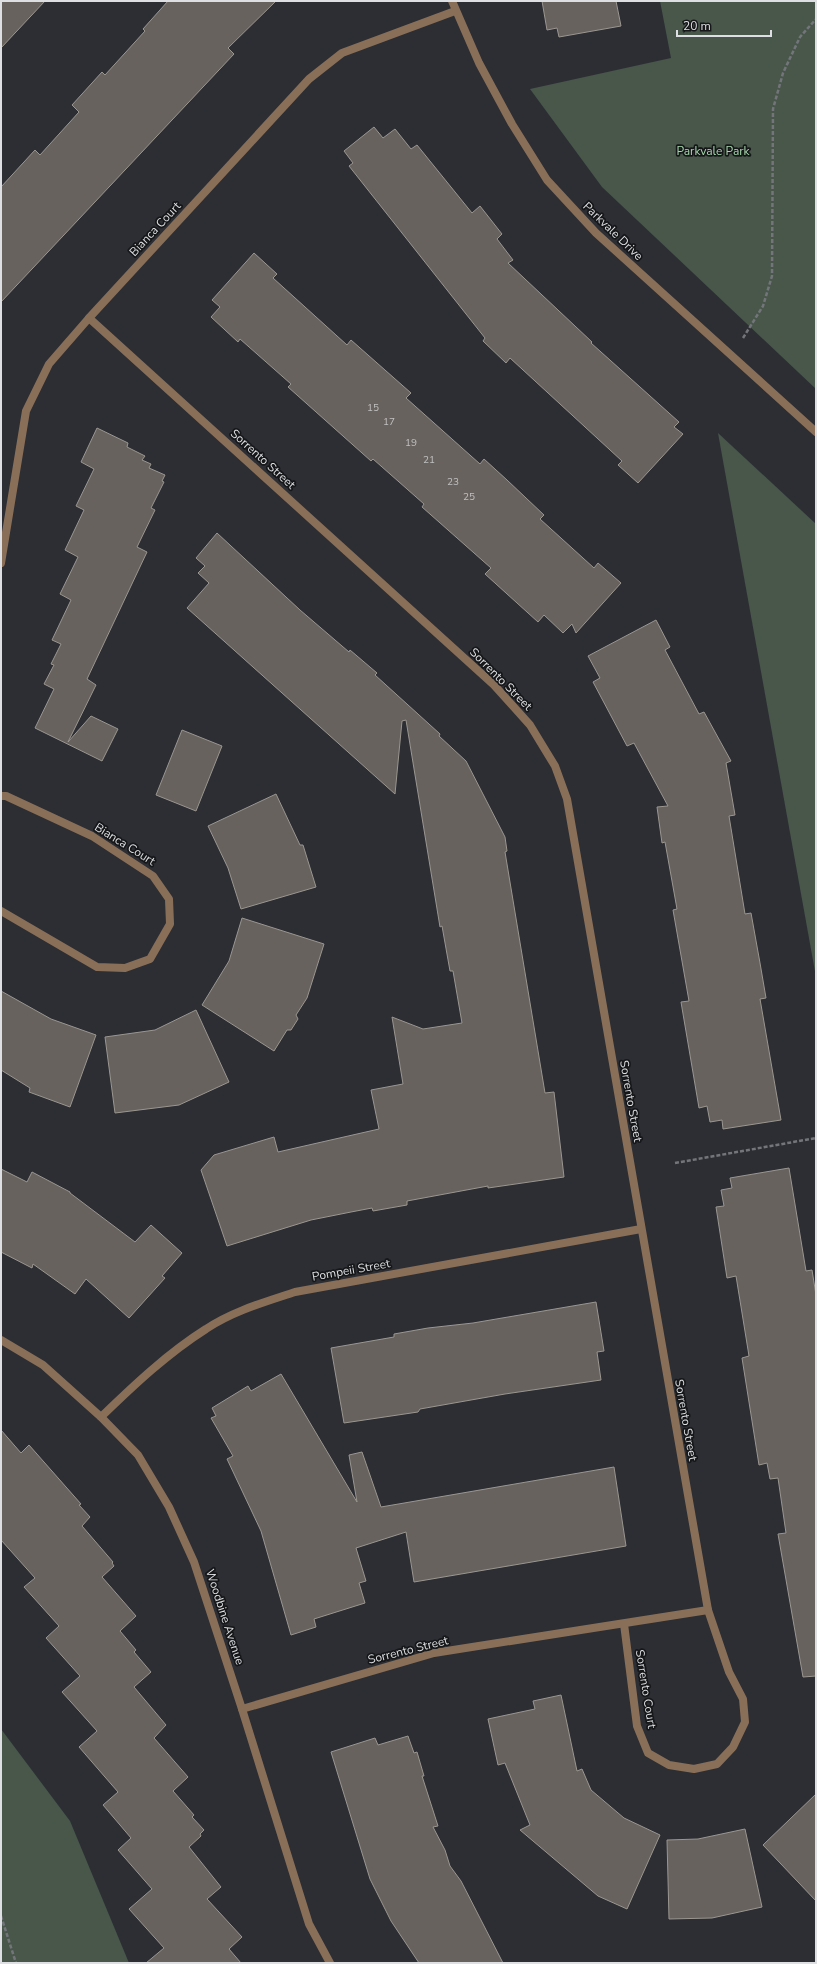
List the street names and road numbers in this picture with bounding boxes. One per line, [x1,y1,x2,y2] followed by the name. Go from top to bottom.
[126,198,185,260] street label: Bianca Court
[580,198,646,264] street label: Parkvale Drive
[227,425,300,493] street label: Sorrento Street
[466,644,536,714] street label: Sorrento Street
[92,819,159,869] street label: Bianca Court
[616,1059,646,1144] street label: Sorrento Street
[311,1255,392,1285] street label: Pompeii Street
[671,1378,701,1463] street label: Sorrento Street
[202,1567,248,1667] street label: Woodbine Avenue
[366,1632,451,1668] street label: Sorrento Street
[632,1648,660,1730] street label: Sorrento Court

